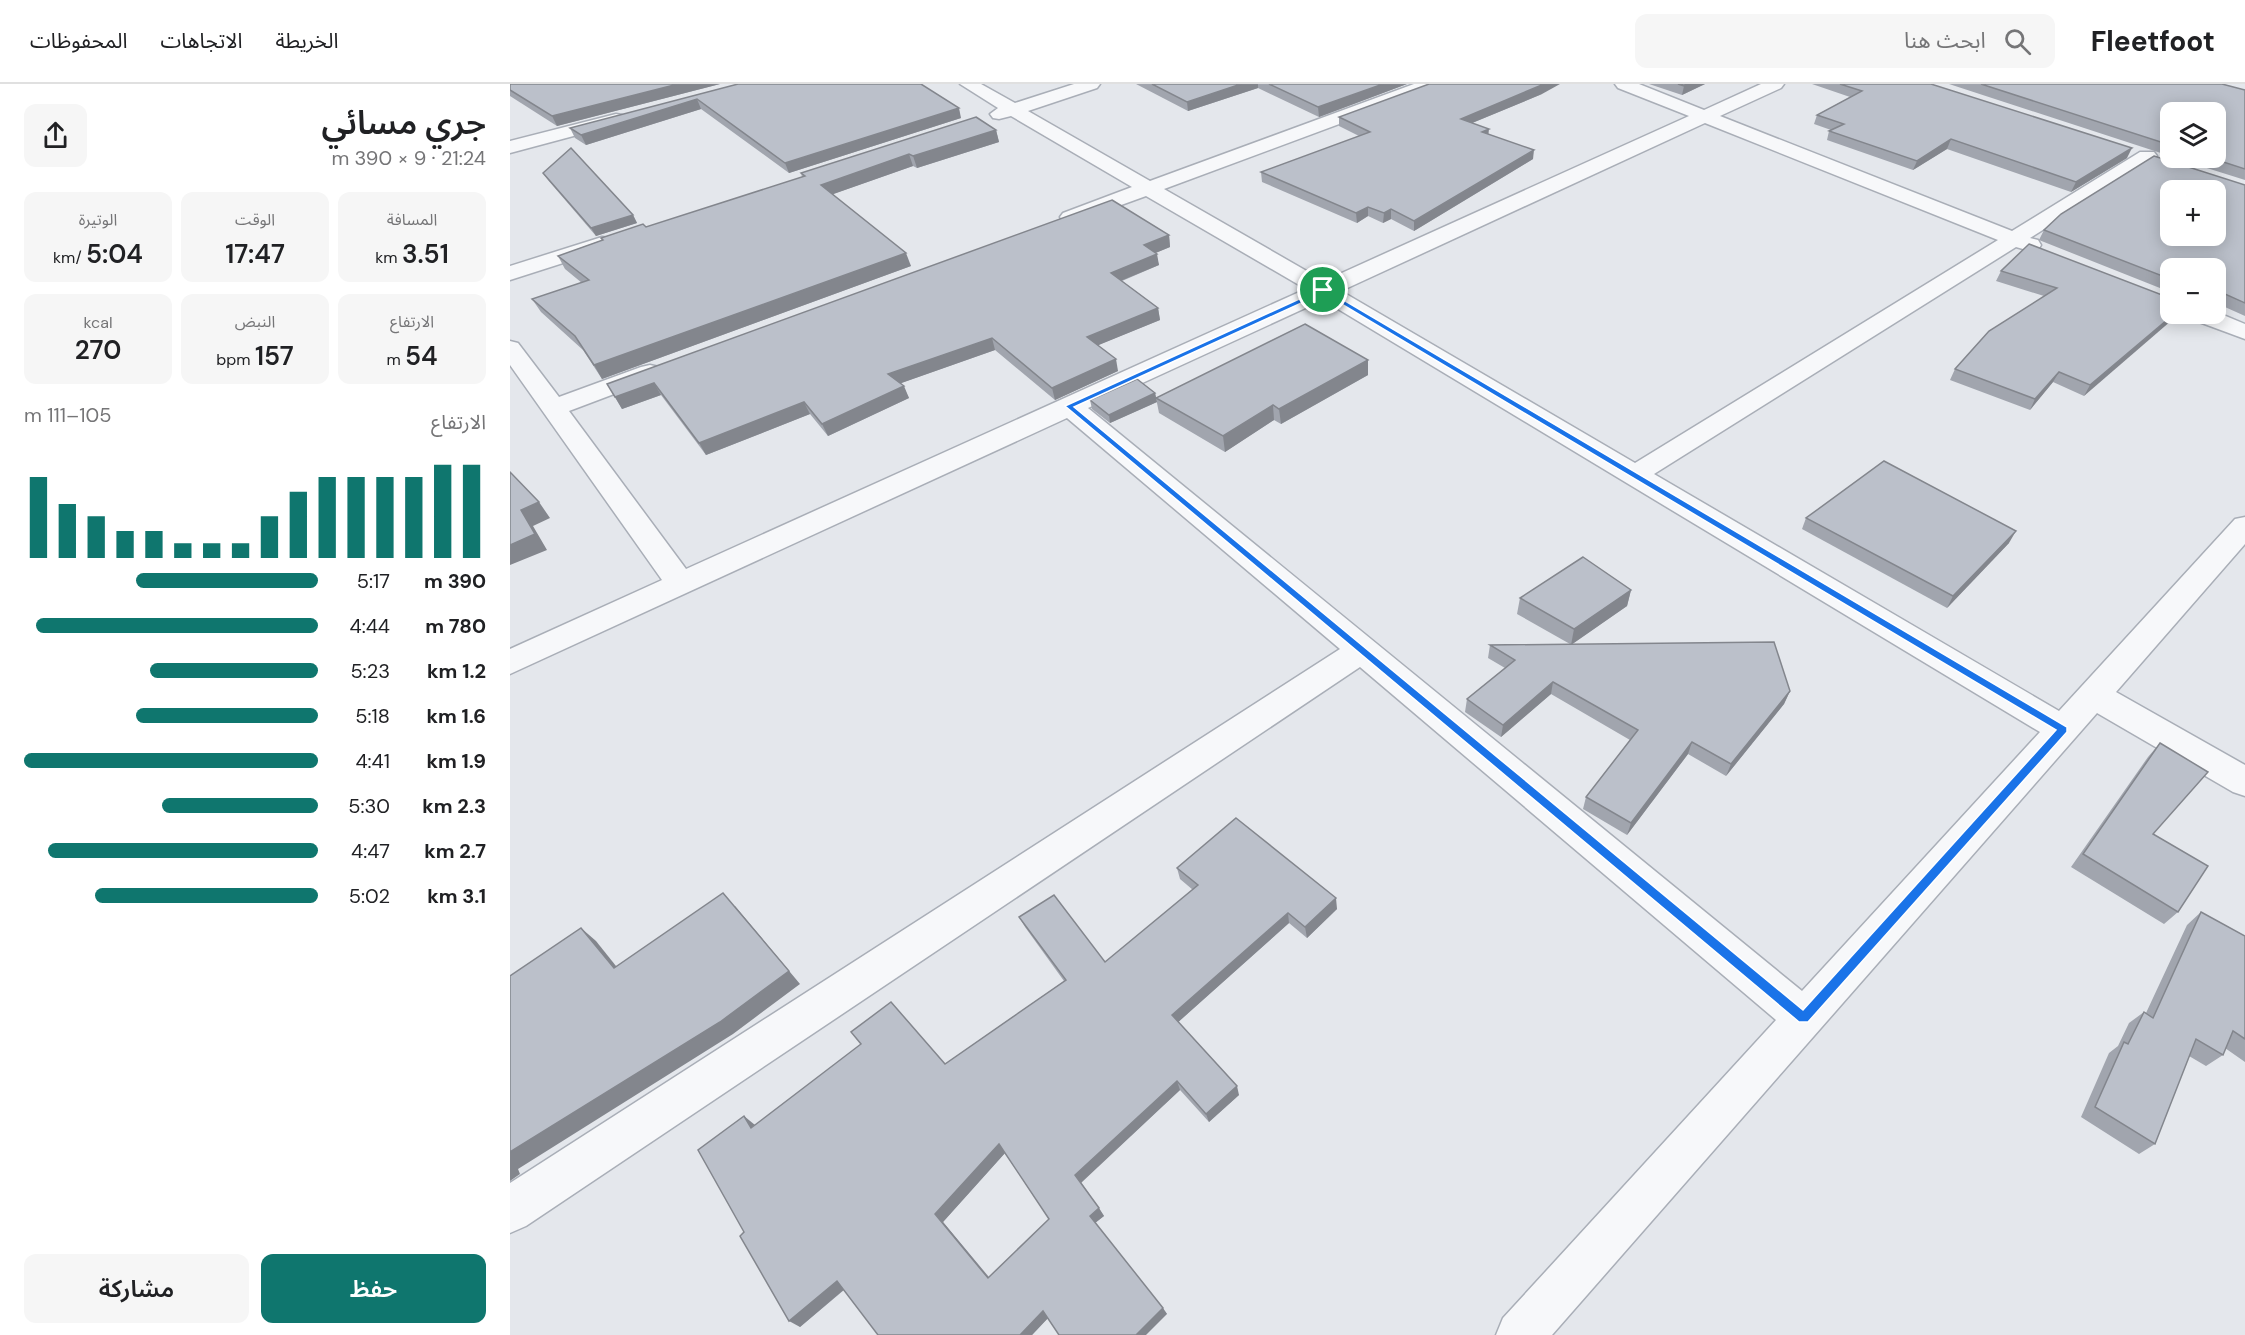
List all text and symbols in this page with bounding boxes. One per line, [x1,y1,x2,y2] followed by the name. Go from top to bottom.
[1635,14,2055,68] search box
[2091,23,2215,60] text: Fleetfoot
[2001,25,2034,58] icon: search
[1904,26,1986,55] text: ابحث هنا
[30,27,127,55] text: المحفوظات
[160,27,242,55] text: الاتجاهات
[275,27,338,55] text: الخريطة
[321,101,486,144] text: جري مسائي
[2160,102,2226,324] map controls
[2160,102,2226,168] button: layers
[24,104,87,167] button: share
[331,145,486,171] text: 21:24 · 9 × 390 m
[2160,180,2226,246] button: +
[79,209,117,230] text: الوتيرة
[235,209,275,230] text: الوقت
[387,209,437,230] text: المسافة
[86,237,143,271] text: 5:04
[225,237,285,271] text: 17:47
[402,237,449,271] text: 3.51
[53,247,86,268] text: /km
[375,247,402,268] text: km
[2160,258,2226,324] button: −
[1297,264,1348,315] pin
[1306,273,1339,306] icon: arrive
[235,311,275,332] text: النبض
[390,311,434,332] text: الارتفاع
[84,312,112,333] text: kcal
[75,333,121,367] text: 270
[255,339,294,373] text: 157
[405,339,438,373] text: 54
[216,349,255,370] text: bpm
[386,349,405,370] text: m
[24,402,111,428] text: 105–111 m
[431,409,486,435] text: الارتفاع
[357,568,390,594] text: 5:17
[424,568,486,594] text: 390 m
[350,613,390,639] text: 4:44
[425,613,486,639] text: 780 m
[350,658,390,684] text: 5:23
[427,658,486,684] text: 1.2 km
[355,703,390,729] text: 5:18
[427,703,486,729] text: 1.6 km
[355,748,390,774] text: 4:41
[426,748,486,774] text: 1.9 km
[348,793,390,819] text: 5:30
[422,793,486,819] text: 2.3 km
[351,838,390,864] text: 4:47
[424,838,486,864] text: 2.7 km
[349,883,390,909] text: 5:02
[427,883,486,909] text: 3.1 km
[24,1254,249,1323] button: مشاركة
[261,1254,486,1323] button: حفظ

